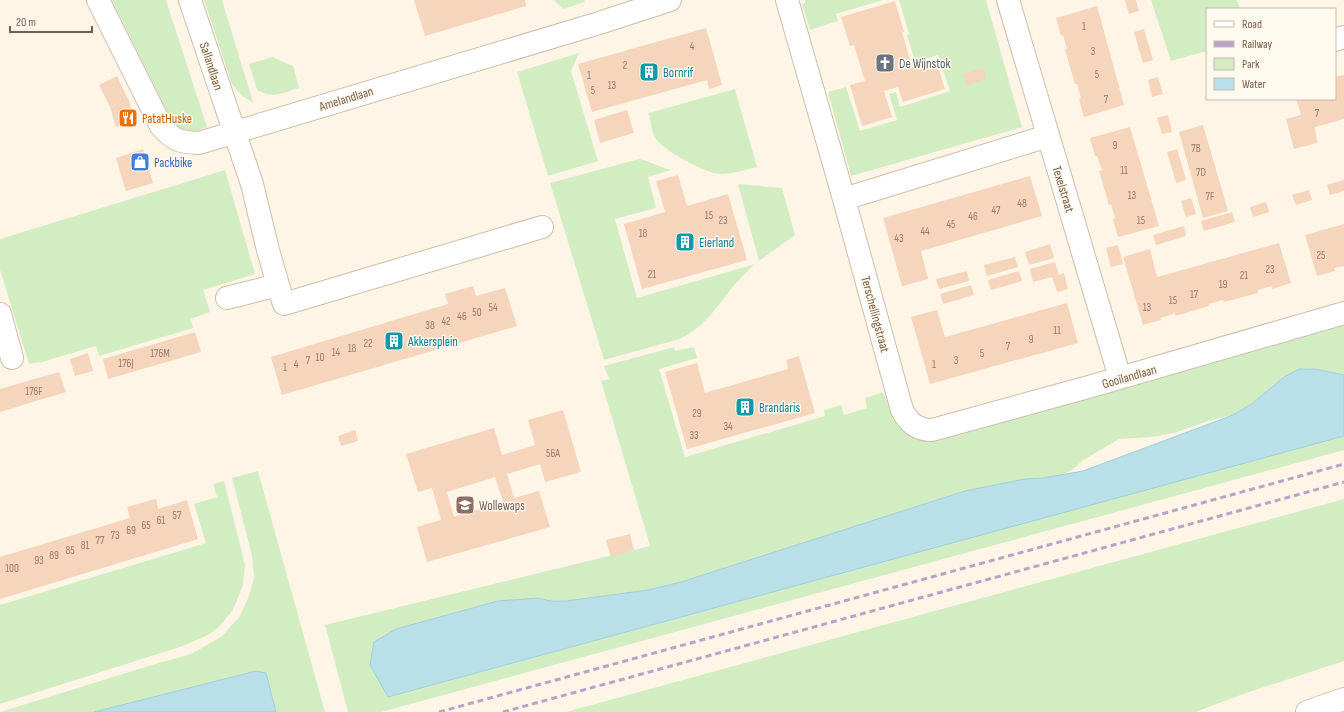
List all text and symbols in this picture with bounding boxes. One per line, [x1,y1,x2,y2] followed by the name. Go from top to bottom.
[10,8,92,34] scale bar
[1206,8,1336,100] legend
[16,15,36,30] text: 20 m
[1242,17,1262,32] text: Road
[1082,20,1086,33] house number: 1
[1242,37,1273,52] text: Railway
[196,40,226,92] street label: Sallandlaan
[690,40,695,53] house number: 4
[1091,45,1096,58] house number: 3
[874,52,896,74] church icon: De Wijnstok
[899,56,950,72] place label: De Wijnstok
[1242,57,1260,72] text: Park
[623,59,628,72] house number: 2
[638,61,660,83] building icon: Bornrif
[663,65,694,81] place label: Bornrif
[1095,68,1099,81] house number: 5
[587,69,591,82] house number: 1
[1242,77,1266,92] text: Water
[608,79,617,92] house number: 13
[316,83,375,115] street label: Amelandlaan
[591,84,595,97] house number: 5
[1104,93,1109,106] house number: 7
[117,107,139,129] restaurant icon: PatatHuske
[1315,107,1320,120] house number: 7
[142,111,192,127] place label: PatatHuske
[1113,139,1118,152] house number: 9
[1191,142,1201,155] house number: 7B
[129,151,151,173] shop icon: Packbike
[154,155,192,171] place label: Packbike
[1048,164,1078,215] street label: Texelstraat
[1120,164,1128,177] house number: 11
[1196,166,1206,179] house number: 7D
[1128,189,1137,202] house number: 13
[1206,190,1214,203] house number: 7F
[1017,197,1027,210] house number: 48
[992,204,1001,217] house number: 47
[705,209,713,222] house number: 15
[968,210,978,223] house number: 46
[718,214,728,227] house number: 23
[1137,214,1145,227] house number: 15
[946,218,956,231] house number: 45
[920,225,930,238] house number: 44
[639,227,648,240] house number: 18
[674,231,696,253] building icon: Eierland
[894,232,904,245] house number: 43
[699,235,734,251] place label: Eierland
[1317,249,1325,262] house number: 25
[1265,263,1275,276] house number: 23
[648,268,656,281] house number: 21
[1240,269,1248,282] house number: 21
[857,274,893,354] street label: Terschellingstraat
[1219,278,1227,291] house number: 19
[1190,288,1199,301] house number: 17
[1169,294,1177,307] house number: 15
[488,301,498,314] house number: 54
[1143,301,1152,314] house number: 13
[472,306,482,319] house number: 50
[457,310,467,323] house number: 46
[441,315,451,328] house number: 42
[425,319,435,332] house number: 38
[1053,324,1061,337] house number: 11
[383,330,405,352] building icon: Akkersplein
[1029,333,1034,346] house number: 9
[407,334,458,350] place label: Akkersplein
[363,337,373,350] house number: 22
[1006,340,1011,353] house number: 7
[348,342,357,355] house number: 18
[332,346,341,359] house number: 14
[150,347,170,360] house number: 176M
[980,347,984,360] house number: 5
[316,351,324,364] house number: 10
[306,354,311,367] house number: 7
[954,354,959,367] house number: 3
[118,357,134,370] house number: 176J
[294,358,299,371] house number: 4
[932,358,936,371] house number: 1
[283,361,287,374] house number: 1
[1100,362,1158,392] street label: Gooilandlaan
[25,385,43,398] house number: 176F
[734,396,756,418] building icon: Brandaris
[759,400,800,416] place label: Brandaris
[692,407,702,420] house number: 29
[723,420,733,433] house number: 34
[689,429,699,442] house number: 33
[546,447,560,460] house number: 56A
[454,494,476,516] school or university icon: Wollewaps
[479,498,525,514] place label: Wollewaps
[173,509,182,522] house number: 57
[157,514,165,527] house number: 61
[141,519,151,532] house number: 65
[126,524,136,537] house number: 69
[110,529,120,542] house number: 73
[96,534,105,547] house number: 77
[81,539,89,552] house number: 81
[65,544,75,557] house number: 85
[49,549,59,562] house number: 89
[34,554,44,567] house number: 93
[5,562,19,575] house number: 100

